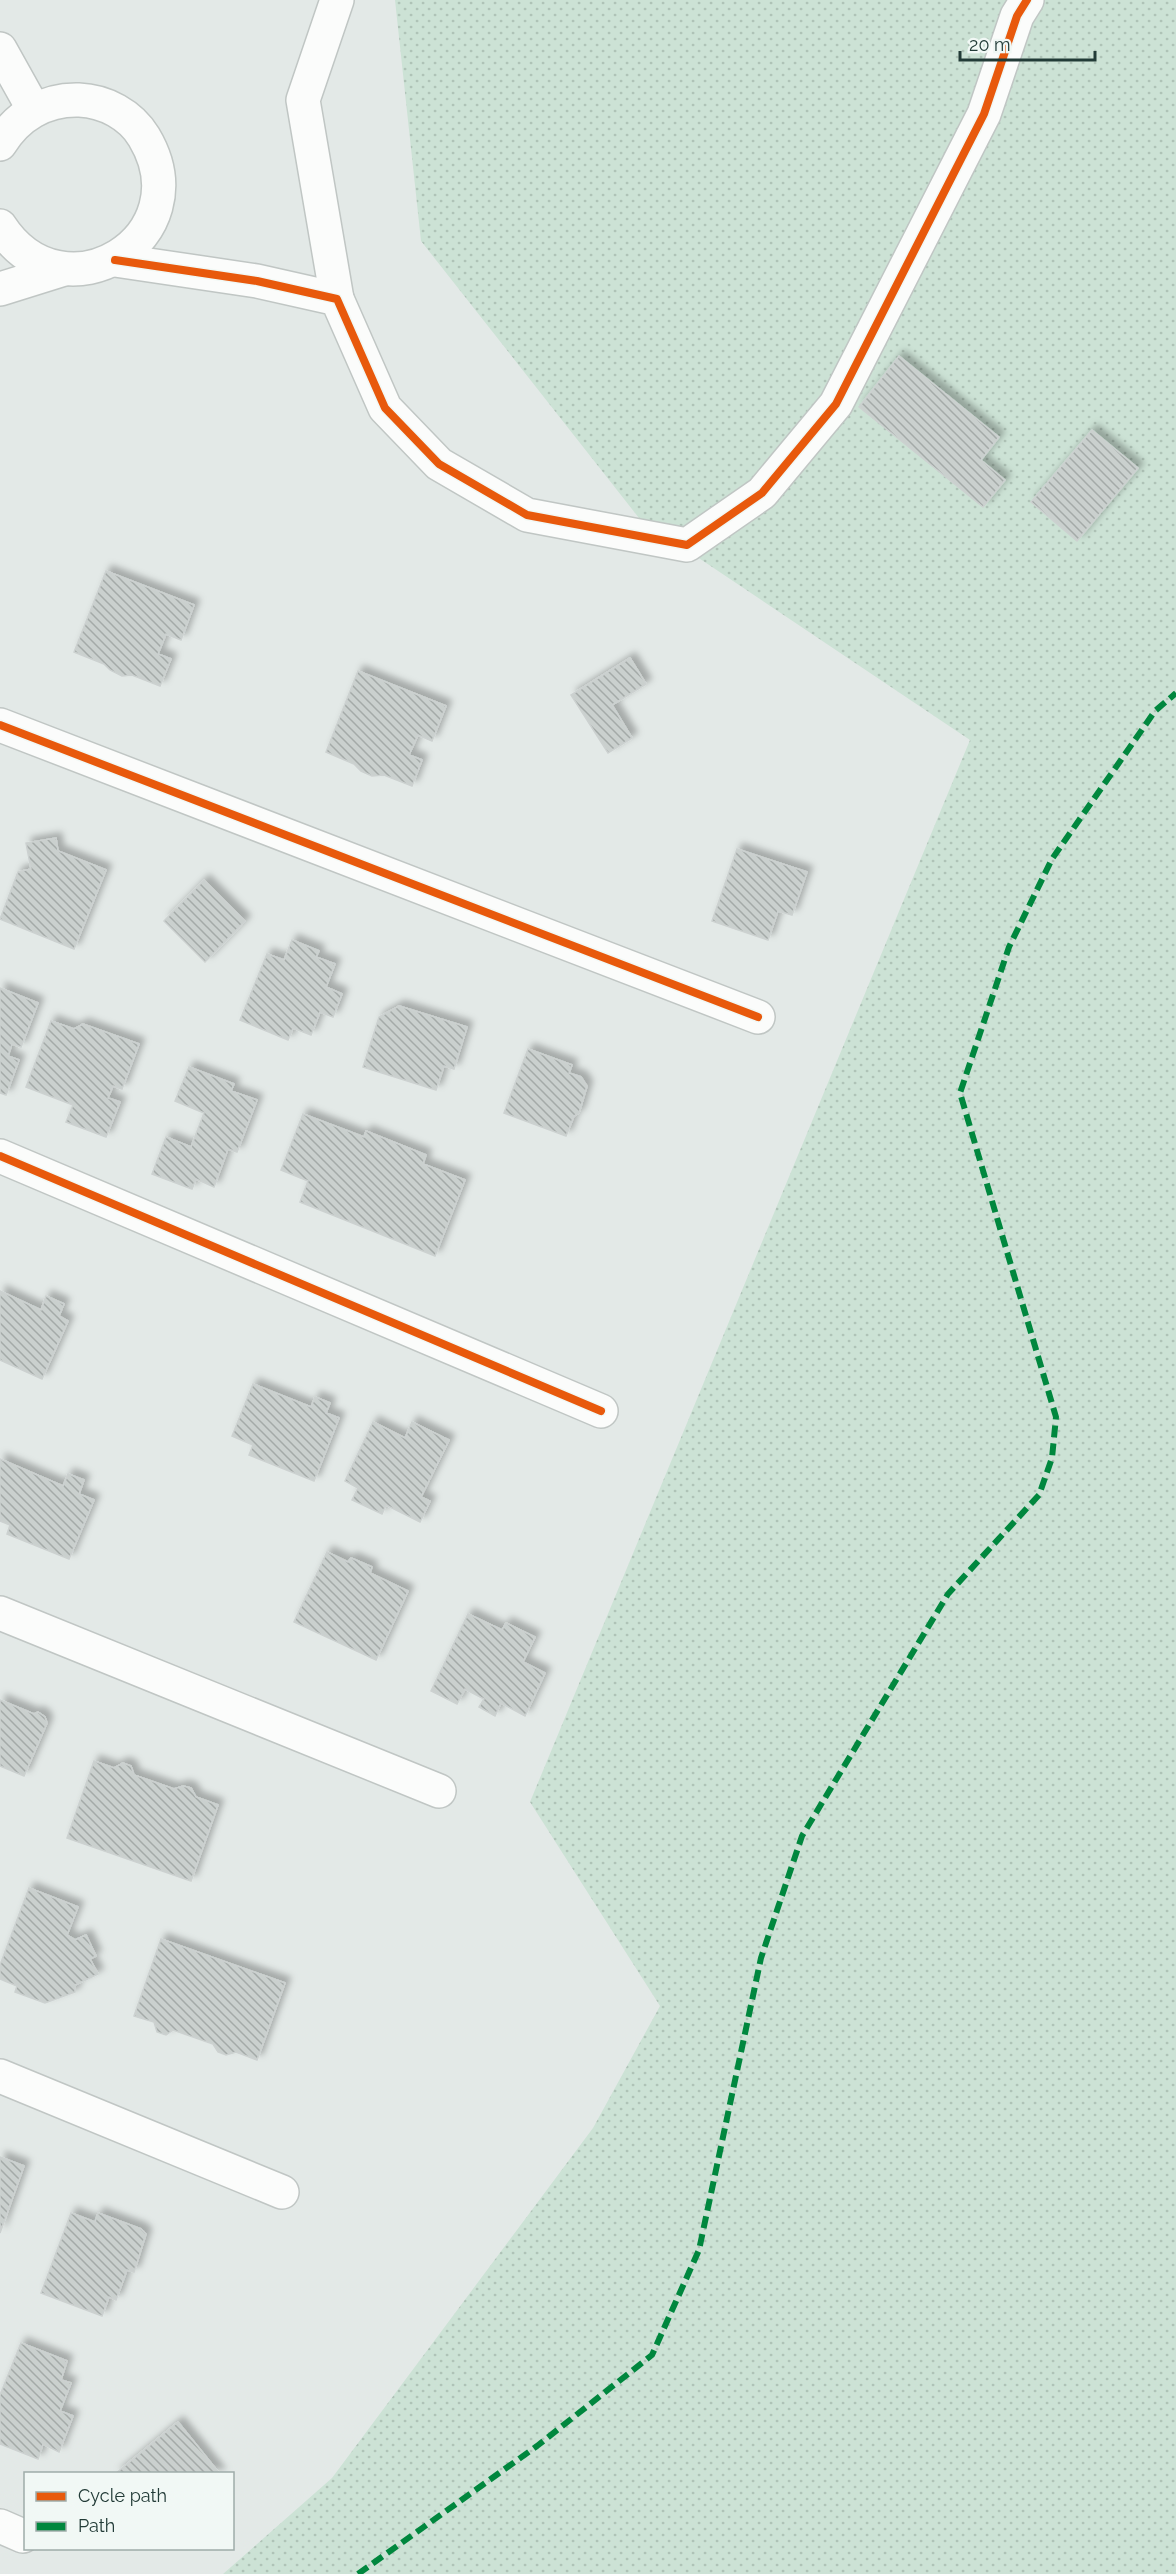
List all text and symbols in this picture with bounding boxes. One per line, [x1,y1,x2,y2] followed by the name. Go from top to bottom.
[960,24,1095,62] scale bar
[969,34,1011,55] text: 20 m
[24,2472,234,2550] legend
[78,2485,167,2506] text: Cycle path
[78,2515,115,2536] text: Path

